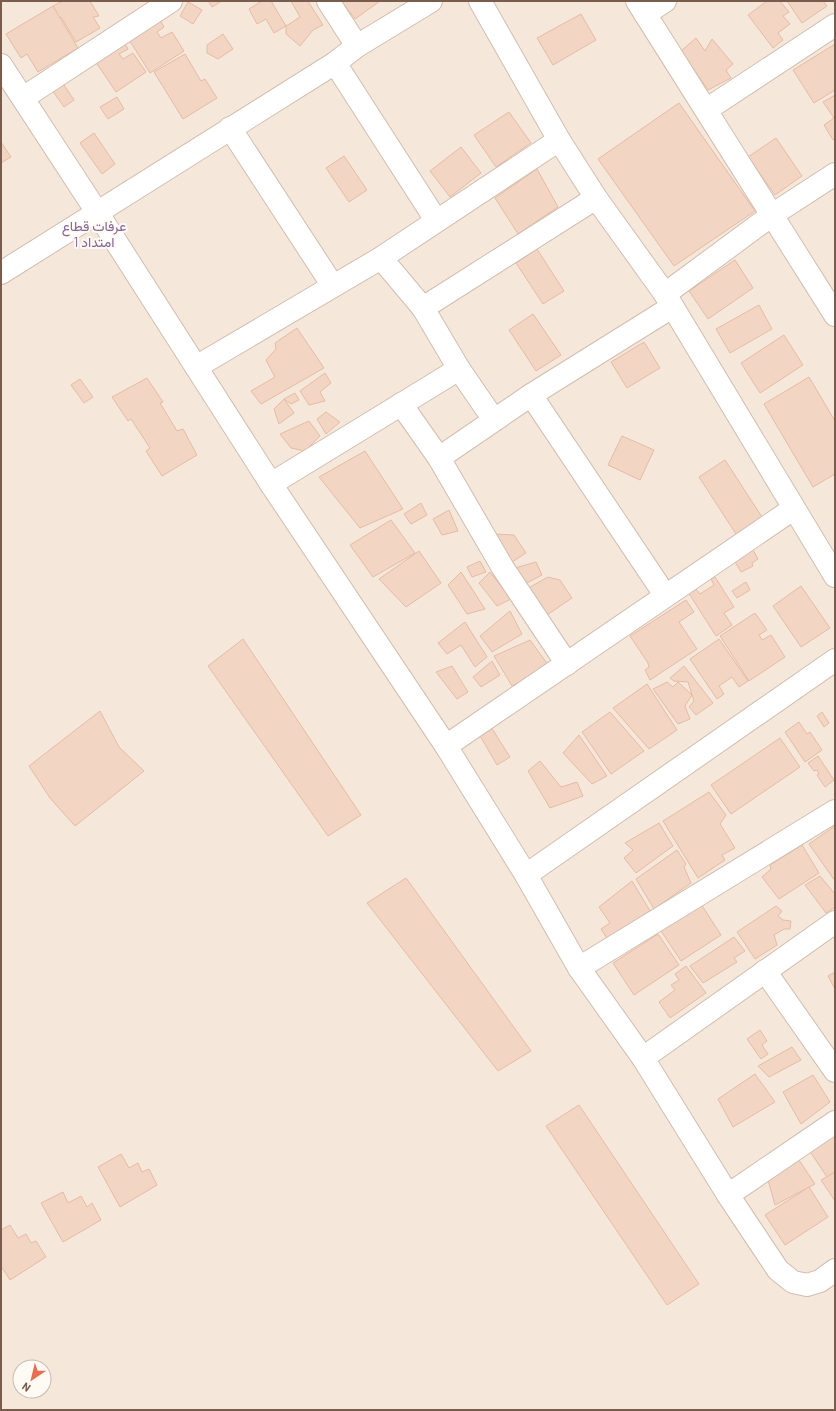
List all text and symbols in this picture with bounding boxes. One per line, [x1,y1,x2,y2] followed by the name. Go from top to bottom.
[62,217,126,250] district label: عرفات قطاع 1 امتداد
[12,1359,52,1399] north arrow
[19,1380,33,1395] text: N

